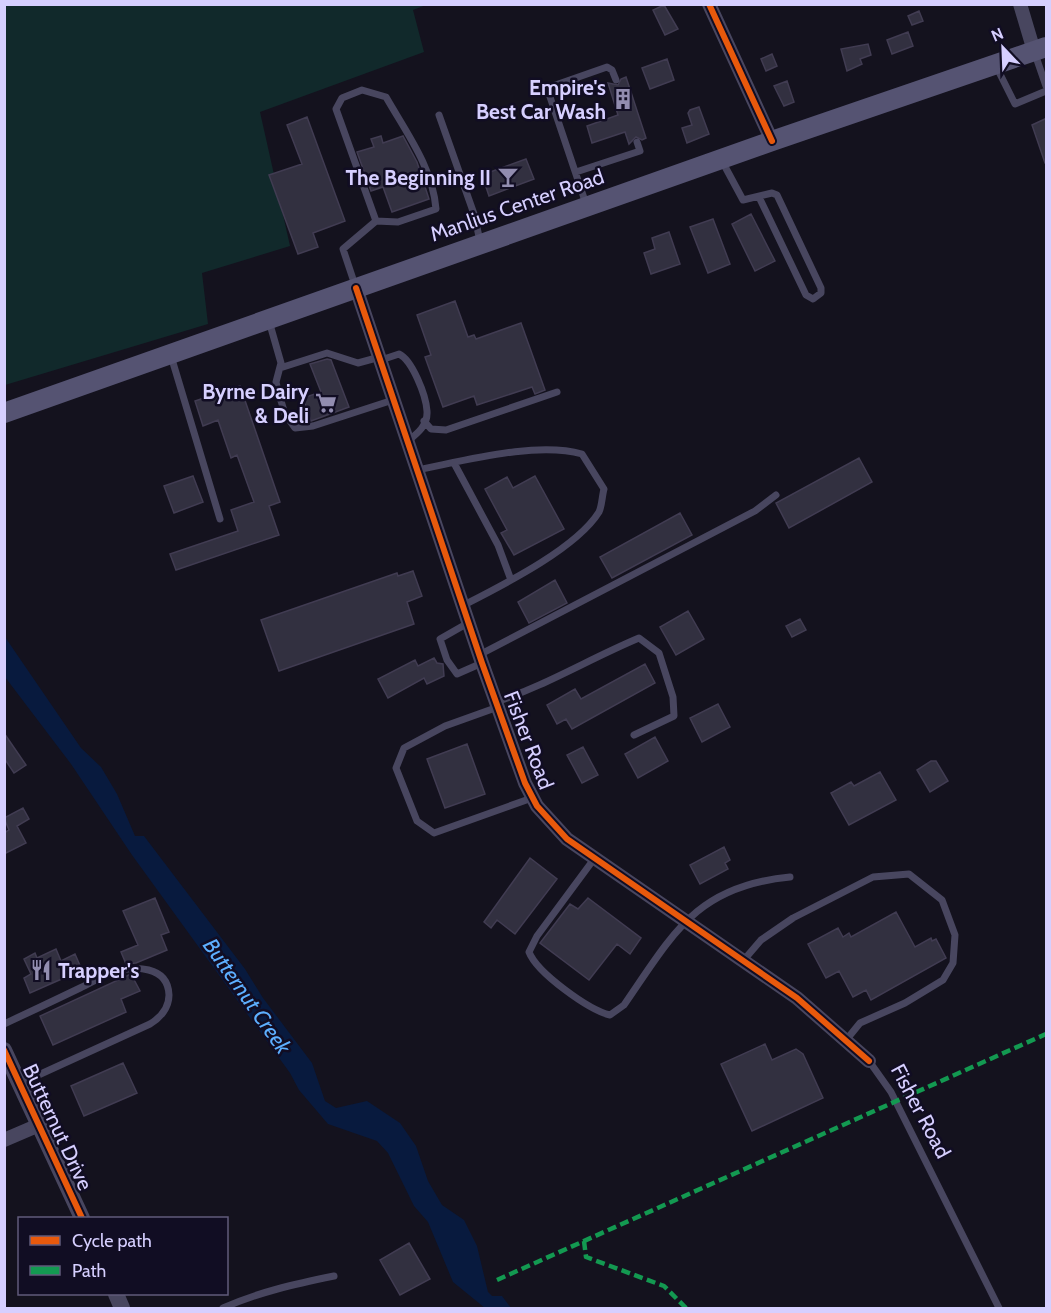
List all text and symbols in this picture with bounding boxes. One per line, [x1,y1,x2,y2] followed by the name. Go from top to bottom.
[973,18,1033,78] north arrow
[988,24,1006,46] text: N
[476,75,606,124] place label: Empire's Best Car Wash
[611,87,635,111] building icon: Empire's Best Car Wash
[427,164,607,246] street label: Manlius Center Road
[345,165,491,190] place label: The Beginning II
[496,165,520,189] bar icon: The Beginning II
[202,379,310,428] place label: Byrne Dairy & Deli
[314,391,338,415] supermarket icon: Byrne Dairy & Deli
[499,687,559,793] street label: Fisher Road
[197,933,297,1060] water label: Butternut Creek
[29,958,53,982] restaurant icon: Trapper's
[58,958,140,983] place label: Trapper's
[18,1060,98,1194] street label: Butternut Drive
[886,1060,956,1162] street label: Fisher Road
[18,1217,228,1295] legend
[72,1230,152,1252] text: Cycle path
[72,1260,106,1282] text: Path

